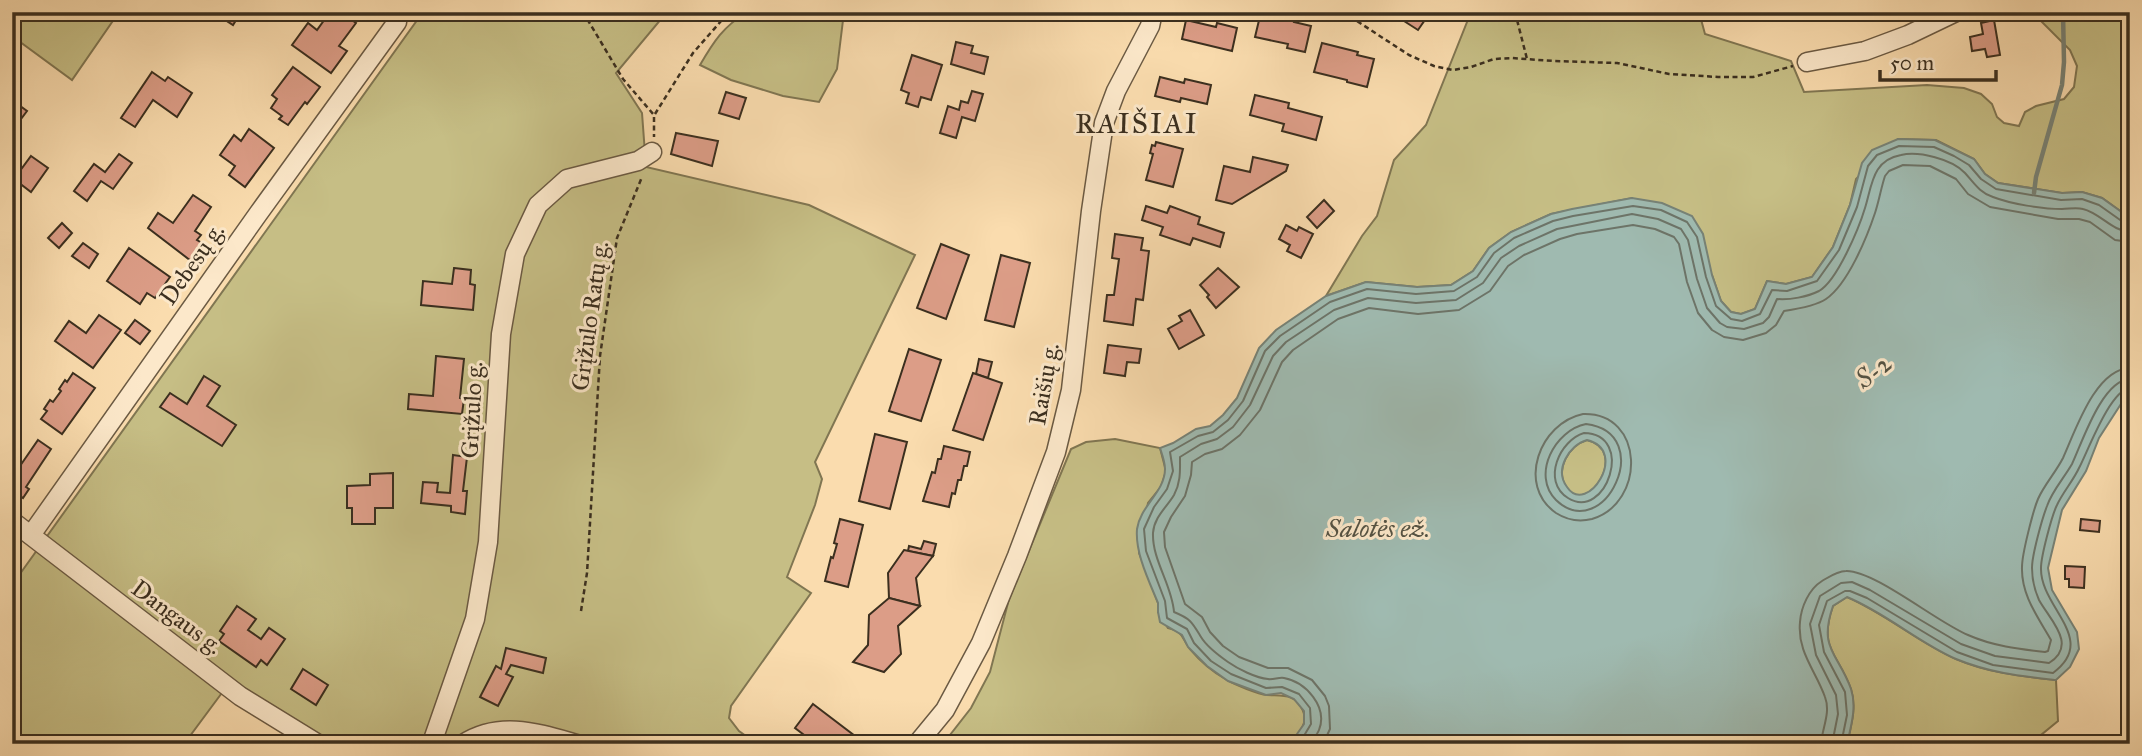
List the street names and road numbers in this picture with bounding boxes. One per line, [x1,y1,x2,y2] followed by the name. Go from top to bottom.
[153,217,231,311] street label: Debesų g.
[565,239,615,393] street label: Grįžulo Ratų g.
[1022,341,1066,427] street label: Raišių g.
[454,361,490,459] street label: Grįžulo g.
[126,573,228,661] street label: Dangaus g.

